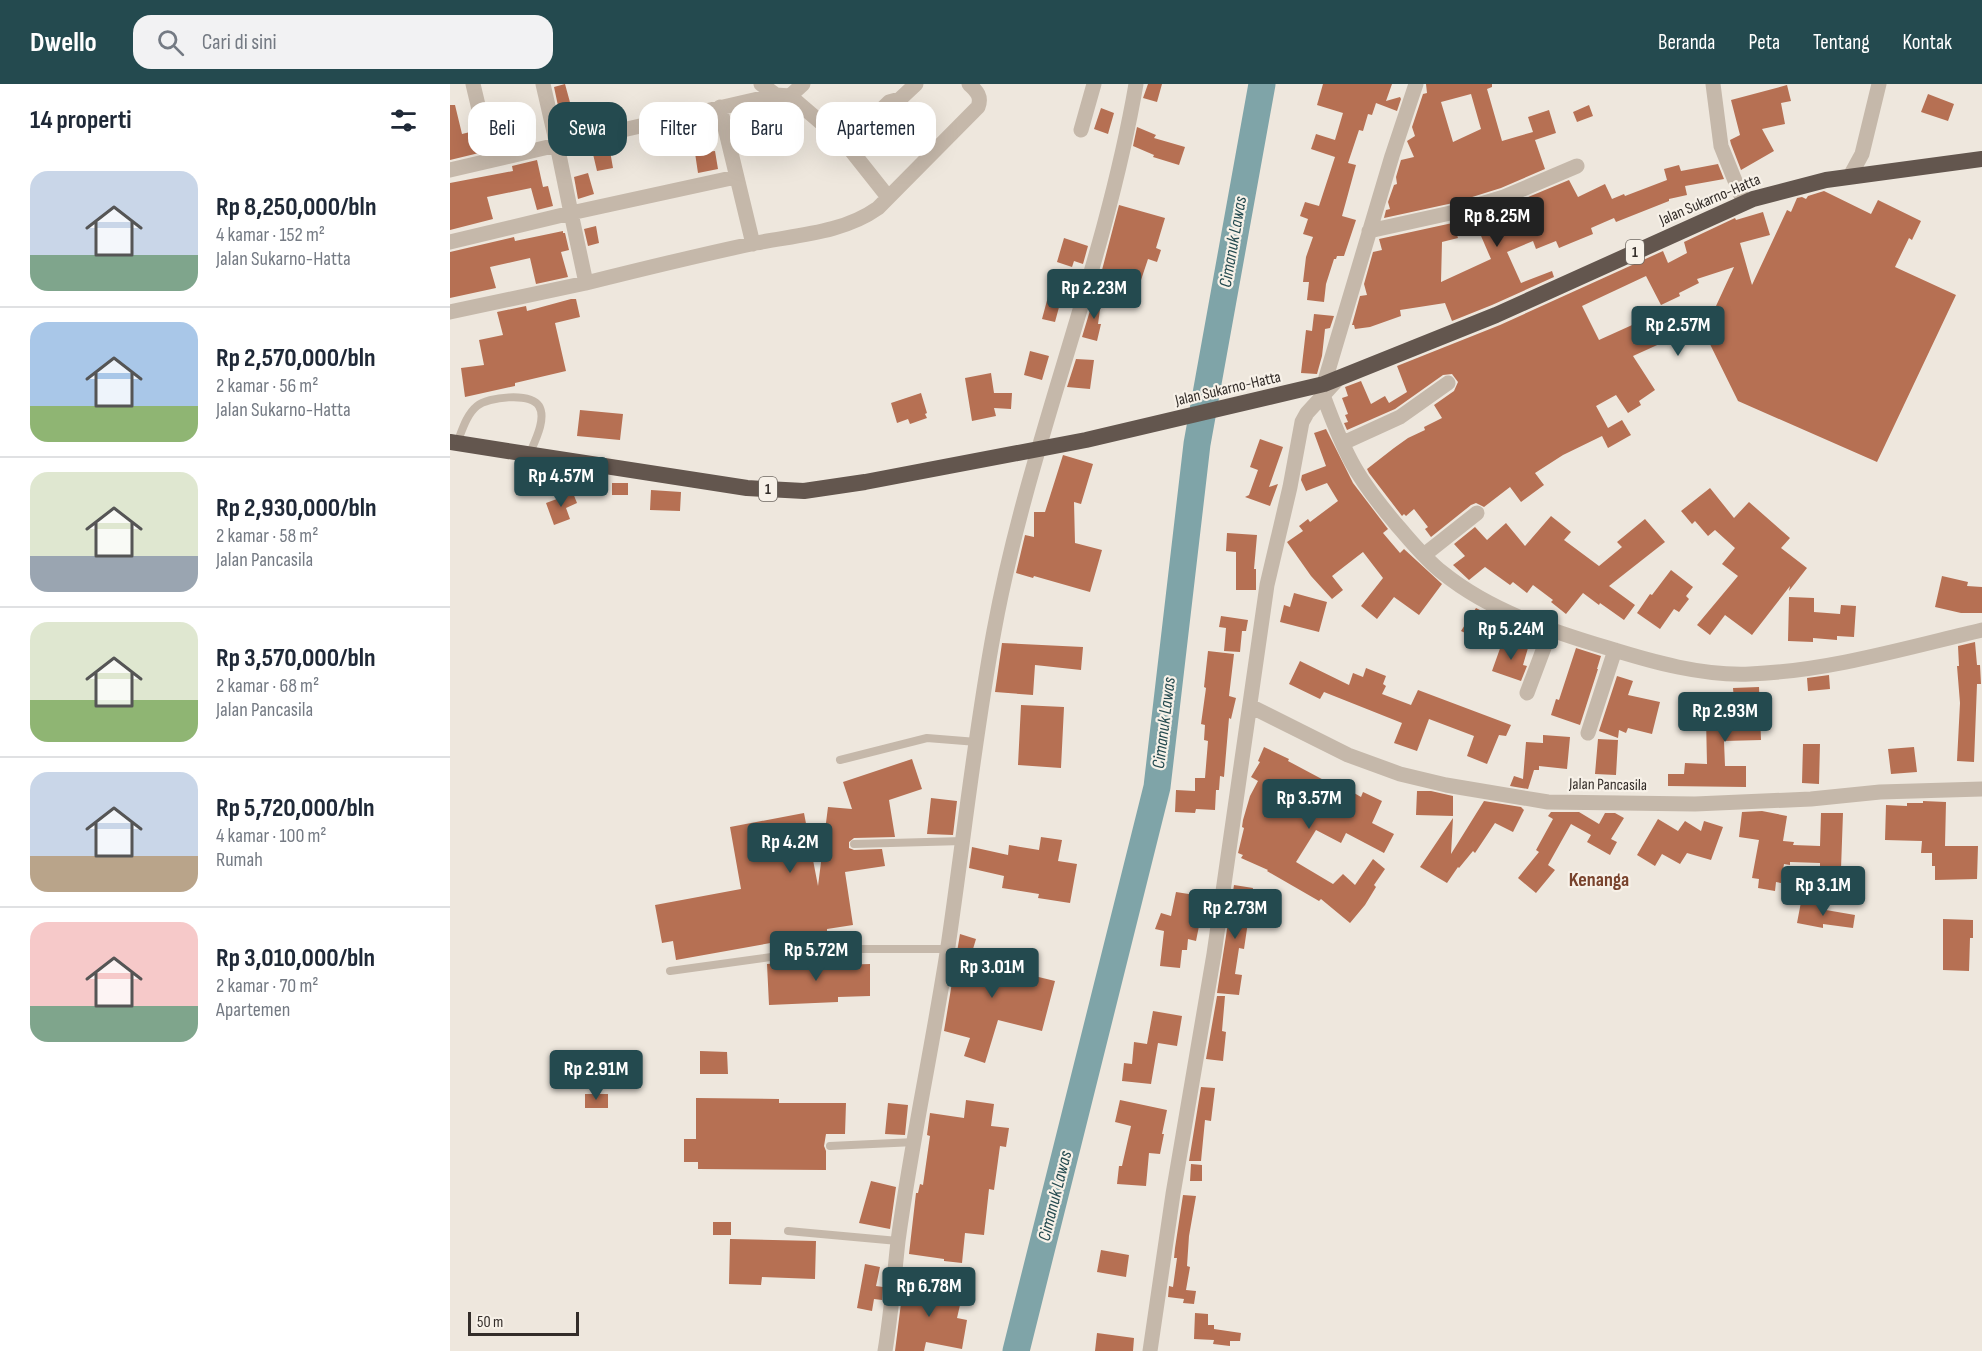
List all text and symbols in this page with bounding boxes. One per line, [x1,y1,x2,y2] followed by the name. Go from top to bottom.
[133,15,553,69] search box
[30,26,97,59] text: Dwello
[154,26,187,59] icon: search
[202,29,277,56] text: Cari di sini
[1658,30,1715,55] text: Beranda
[1748,30,1780,55] text: Peta
[1813,30,1870,55] text: Tentang
[1903,30,1952,55] text: Kontak
[468,102,536,156] chip: Beli
[548,102,627,156] chip: Sewa
[639,102,718,156] chip: Filter
[730,102,804,156] chip: Baru
[816,102,936,156] chip: Apartemen
[387,104,420,137] icon: filters
[30,105,132,136] text: 14 properti
[1656,170,1763,230] street label: Jalan Sukarno-Hatta
[216,192,376,223] text: Rp 8,250,000/bln
[1215,194,1251,289] water label: Cimanuk Lawas
[78,195,150,267] icon: home
[1435,197,1559,248] pin: Rp 8.25M
[1464,204,1530,228] text: Rp 8.25M
[216,223,325,247] text: 4 kamar · 152 m²
[1626,240,1644,264] road number: 1
[216,247,351,271] text: Jalan Sukarno-Hatta
[1032,269,1156,320] pin: Rp 2.23M
[1061,276,1127,300] text: Rp 2.23M
[1616,306,1740,357] pin: Rp 2.57M
[1645,313,1711,337] text: Rp 2.57M
[216,343,376,374] text: Rp 2,570,000/bln
[78,346,150,418] icon: home
[1172,368,1283,411] street label: Jalan Sukarno-Hatta
[216,374,318,398] text: 2 kamar · 56 m²
[216,398,351,422] text: Jalan Sukarno-Hatta
[499,457,623,508] pin: Rp 4.57M
[528,464,594,488] text: Rp 4.57M
[759,477,777,501] road number: 1
[216,493,377,524] text: Rp 2,930,000/bln
[78,496,150,568] icon: home
[216,524,318,548] text: 2 kamar · 58 m²
[216,548,313,572] text: Jalan Pancasila
[1449,610,1573,661] pin: Rp 5.24M
[1478,617,1544,641] text: Rp 5.24M
[216,643,376,674] text: Rp 3,570,000/bln
[78,646,150,718] icon: home
[216,674,319,698] text: 2 kamar · 68 m²
[1148,675,1180,770] water label: Cimanuk Lawas
[1663,692,1787,743] pin: Rp 2.93M
[216,698,313,722] text: Jalan Pancasila
[1692,699,1758,723] text: Rp 2.93M
[1568,775,1647,795] street label: Jalan Pancasila
[1247,779,1371,830] pin: Rp 3.57M
[1276,786,1342,810] text: Rp 3.57M
[216,793,375,824] text: Rp 5,720,000/bln
[78,796,150,868] icon: home
[735,823,845,874] pin: Rp 4.2M
[216,824,327,848] text: 4 kamar · 100 m²
[761,830,819,854] text: Rp 4.2M
[216,848,263,872] text: Rumah
[1768,866,1878,917] pin: Rp 3.1M
[1569,868,1629,892] district label: Kenanga
[1795,873,1851,897] text: Rp 3.1M
[1173,889,1297,940] pin: Rp 2.73M
[1203,896,1267,920] text: Rp 2.73M
[754,931,878,982] pin: Rp 5.72M
[784,938,848,962] text: Rp 5.72M
[216,943,375,974] text: Rp 3,010,000/bln
[78,946,150,1018] icon: home
[930,948,1054,999] pin: Rp 3.01M
[960,955,1024,979] text: Rp 3.01M
[216,974,318,998] text: 2 kamar · 70 m²
[216,998,290,1022] text: Apartemen
[534,1050,658,1101] pin: Rp 2.91M
[564,1057,628,1081] text: Rp 2.91M
[1034,1148,1076,1243] water label: Cimanuk Lawas
[867,1267,991,1318] pin: Rp 6.78M
[896,1274,962,1298] text: Rp 6.78M
[468,1309,579,1336] scale bar
[477,1313,503,1332] text: 50 m

